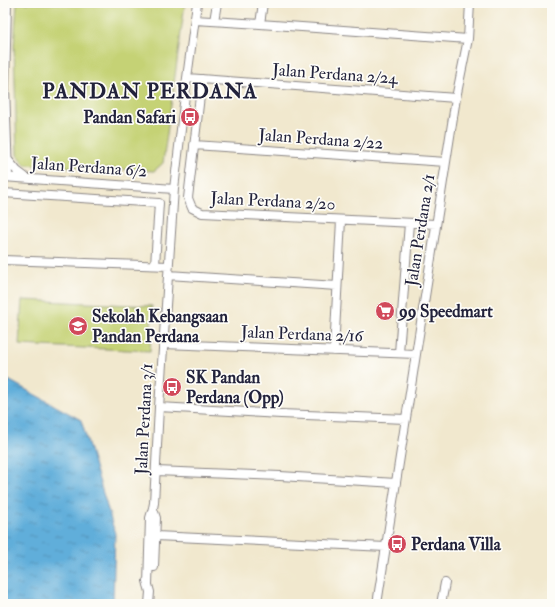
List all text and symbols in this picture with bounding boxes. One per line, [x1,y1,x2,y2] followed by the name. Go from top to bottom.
[271,59,399,90] street label: Jalan Perdana 2/24
[42,78,258,105] district label: PANDAN PERDANA
[179,106,201,128] bus stop icon: Pandan Safari
[83,107,176,128] place label: Pandan Safari
[257,124,384,155] street label: Jalan Perdana 2/22
[29,152,148,183] street label: Jalan Perdana 6/2
[401,172,440,289] street label: Jalan Perdana 2/1
[209,187,336,216] street label: Jalan Perdana 2/20
[374,300,396,322] supermarket icon: 99 Speedmart
[397,301,493,323] place label: 99 Speedmart
[92,306,228,347] place label: Sekolah Kebangsaan Pandan Perdana
[67,315,89,337] school or university icon: Sekolah Kebangsaan Pandan Perdana
[239,321,365,348] street label: Jalan Perdana 2/16
[131,363,158,476] street label: Jalan Perdana 3/1
[186,367,284,409] place label: SK Pandan Perdana (Opp)
[161,376,183,398] bus stop icon: SK Pandan Perdana (Opp)
[386,533,408,555] bus stop icon: Perdana Villa
[411,534,502,555] place label: Perdana Villa

